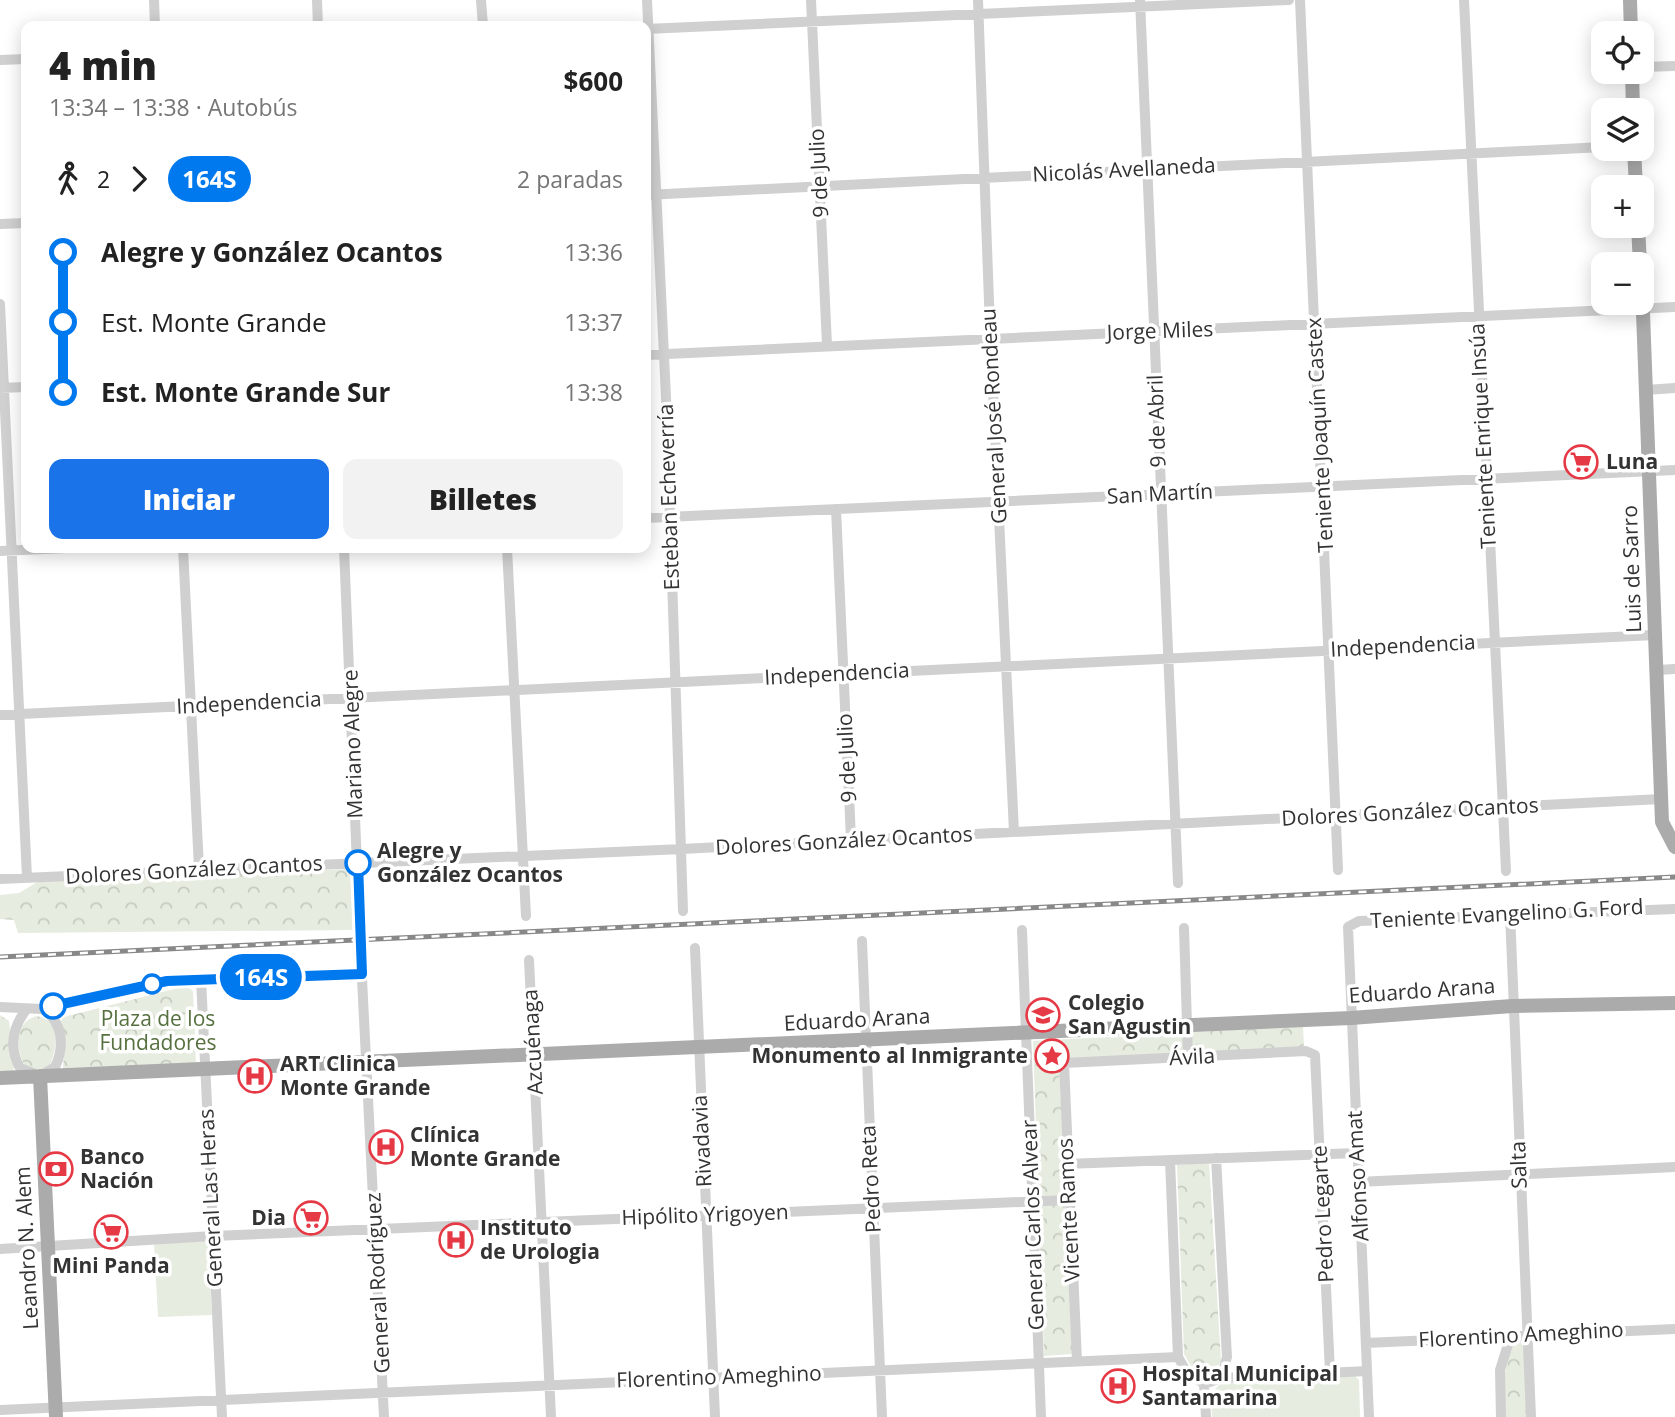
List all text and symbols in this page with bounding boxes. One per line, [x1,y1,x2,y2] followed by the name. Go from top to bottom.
[1591,21,1654,315] map controls
[1591,21,1654,84] button: locate
[49,39,157,91] text: 4 min
[564,63,623,99] text: $600
[49,91,298,123] text: 13:34 – 13:38 · Autobús
[1591,98,1654,161] button: layers
[802,128,834,218] street label: 9 de Julio
[1032,150,1216,188] street label: Nicolás Avellaneda
[49,160,87,198] icon: walk
[120,160,158,198] icon: forward
[182,162,237,195] text: 164S
[97,163,110,195] text: 2
[517,163,623,195] text: 2 paradas
[1591,175,1654,238] button: +
[101,234,443,270] text: Alegre y González Ocantos
[564,236,623,268] text: 13:36
[1591,252,1654,315] button: −
[101,304,327,340] text: Est. Monte Grande
[564,306,623,338] text: 13:37
[973,307,1013,525] street label: General José Rondeau
[1104,314,1214,346] street label: Jorge Miles
[1299,317,1339,553] street label: Teniente Joaquín Castex
[1462,323,1502,549] street label: Teniente Enrique Insúa
[101,374,390,410] text: Est. Monte Grande Sur
[1140,374,1172,468] street label: 9 de Abril
[564,376,623,408] text: 13:38
[651,403,685,591] street label: Esteban Echeverría
[1562,443,1600,481] supermarket icon: Luna
[1606,447,1658,475] place label: Luna
[49,459,329,539] button: Iniciar
[343,459,623,539] button: Billetes
[1106,476,1214,510] street label: San Martín
[1615,505,1647,633] street label: Luis de Sarro
[1330,627,1476,663] street label: Independencia
[764,655,910,691] street label: Independencia
[335,669,369,819] street label: Mariano Alegre
[176,684,322,720] street label: Independencia
[830,713,862,803] street label: 9 de Julio
[1281,790,1539,832] street label: Dolores González Ocantos
[715,819,973,861] street label: Dolores González Ocantos
[377,836,563,888] place label: Alegre y González Ocantos
[65,848,323,890] street label: Dolores González Ocantos
[345,850,371,876] marker: Alegre y González Ocantos
[1370,892,1644,934] street label: Teniente Evangelino G. Ford
[212,954,310,1000] line badge: 164S
[234,960,288,993] text: 164S
[1348,971,1496,1009] street label: Eduardo Arana
[142,974,162,994] unlabelled marker
[1068,988,1191,1040] place label: Colegio San Agustin
[515,989,549,1095] street label: Azcuénaga
[40,993,66,1019] unlabelled marker
[1024,996,1062,1034] school or university icon: Colegio San Agustin
[783,1001,931,1037] street label: Eduardo Arana
[100,1004,216,1056] park label: Plaza de los Fundadores
[1033,1037,1071,1075] place icon: Monumento al Inmigrante
[751,1041,1028,1069] place label: Monumento al Inmigrante
[1168,1041,1216,1071] street label: Ávila
[280,1049,431,1101] place label: ART Clinica Monte Grande
[236,1057,274,1095] hospital icon: ART Clinica Monte Grande
[685,1094,717,1188] street label: Rivadavia
[191,1108,229,1288] street label: General Las Heras
[1340,1110,1374,1242] street label: Alfonso Amat
[1014,1119,1050,1331] street label: General Carlos Alvear
[410,1120,561,1172] place label: Clínica Monte Grande
[853,1124,887,1234] street label: Pedro Reta
[367,1128,405,1166] hospital icon: Clínica Monte Grande
[1050,1137,1086,1283] street label: Vicente Ramos
[1503,1141,1533,1189] street label: Salta
[80,1142,154,1194] place label: Banco Nación
[1304,1145,1340,1284] street label: Pedro Legarte
[37,1150,75,1188] bank icon: Banco Nación
[8,1166,44,1330] street label: Leandro N. Alem
[358,1192,396,1374] street label: General Rodríguez
[621,1197,789,1231] street label: Hipólito Yrigoyen
[292,1199,330,1237] supermarket icon: Dia
[251,1203,286,1231] place label: Dia
[92,1213,130,1251] supermarket icon: Mini Panda
[480,1213,600,1265] place label: Instituto de Urologia
[437,1221,475,1259] hospital icon: Instituto de Urologia
[52,1251,170,1279] place label: Mini Panda
[1418,1315,1624,1353] street label: Florentino Ameghino
[616,1358,822,1394] street label: Florentino Ameghino
[1142,1359,1338,1411] place label: Hospital Municipal Santamarina
[1099,1367,1137,1405] hospital icon: Hospital Municipal Santamarina

